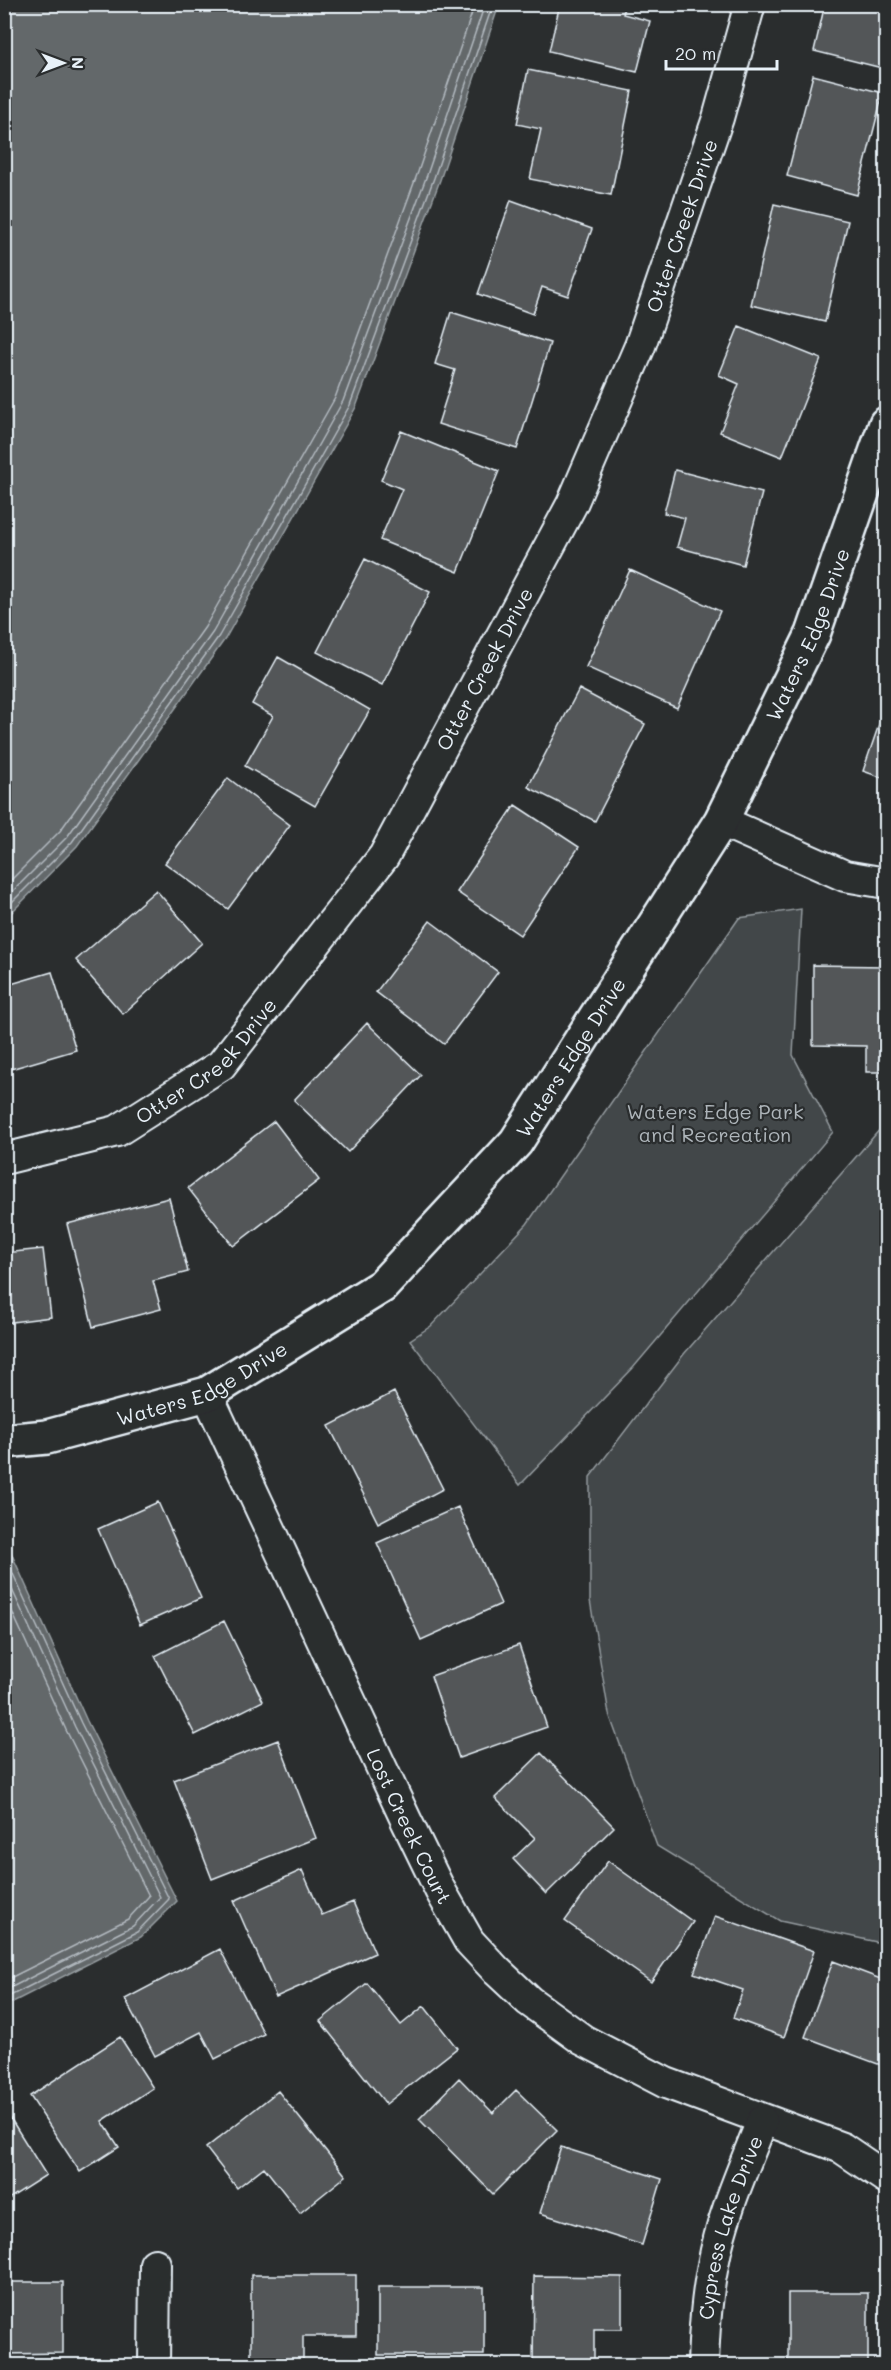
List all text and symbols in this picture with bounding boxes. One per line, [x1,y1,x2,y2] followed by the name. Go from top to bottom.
[33,33,93,93] north arrow
[666,33,777,71] scale bar
[675,41,716,65] text: 20 m
[68,57,89,69] text: N
[640,136,723,316] street label: Otter Creek Drive
[759,545,855,725] street label: Waters Edge Drive
[430,583,538,755] street label: Otter Creek Drive
[510,972,631,1142] street label: Waters Edge Drive
[130,992,282,1129] street label: Otter Creek Drive
[626,1098,804,1147] park label: Waters Edge Park and Recreation
[114,1335,292,1431] street label: Waters Edge Drive
[361,1744,458,1908] street label: Lost Creek Court
[692,2131,768,2321] street label: Cypress Lake Drive

